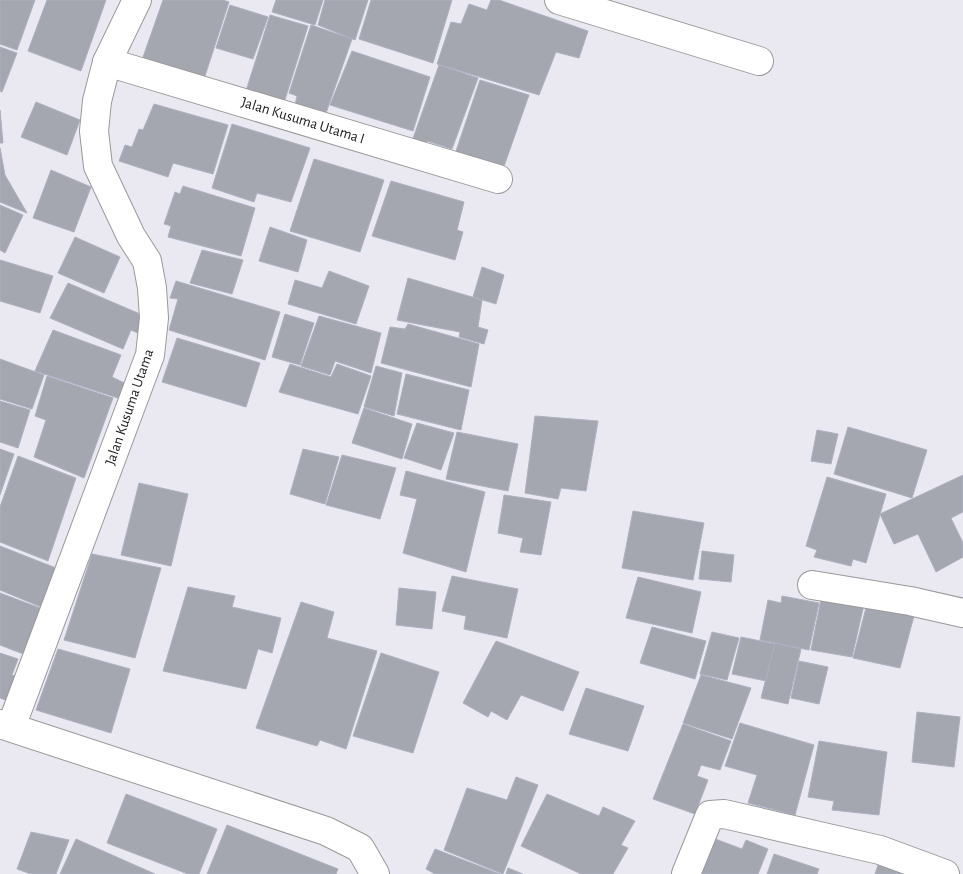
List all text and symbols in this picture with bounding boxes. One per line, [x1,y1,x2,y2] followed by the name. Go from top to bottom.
[239,95,366,146] street label: Jalan Kusuma Utama I
[103,347,156,467] street label: Jalan Kusuma Utama

